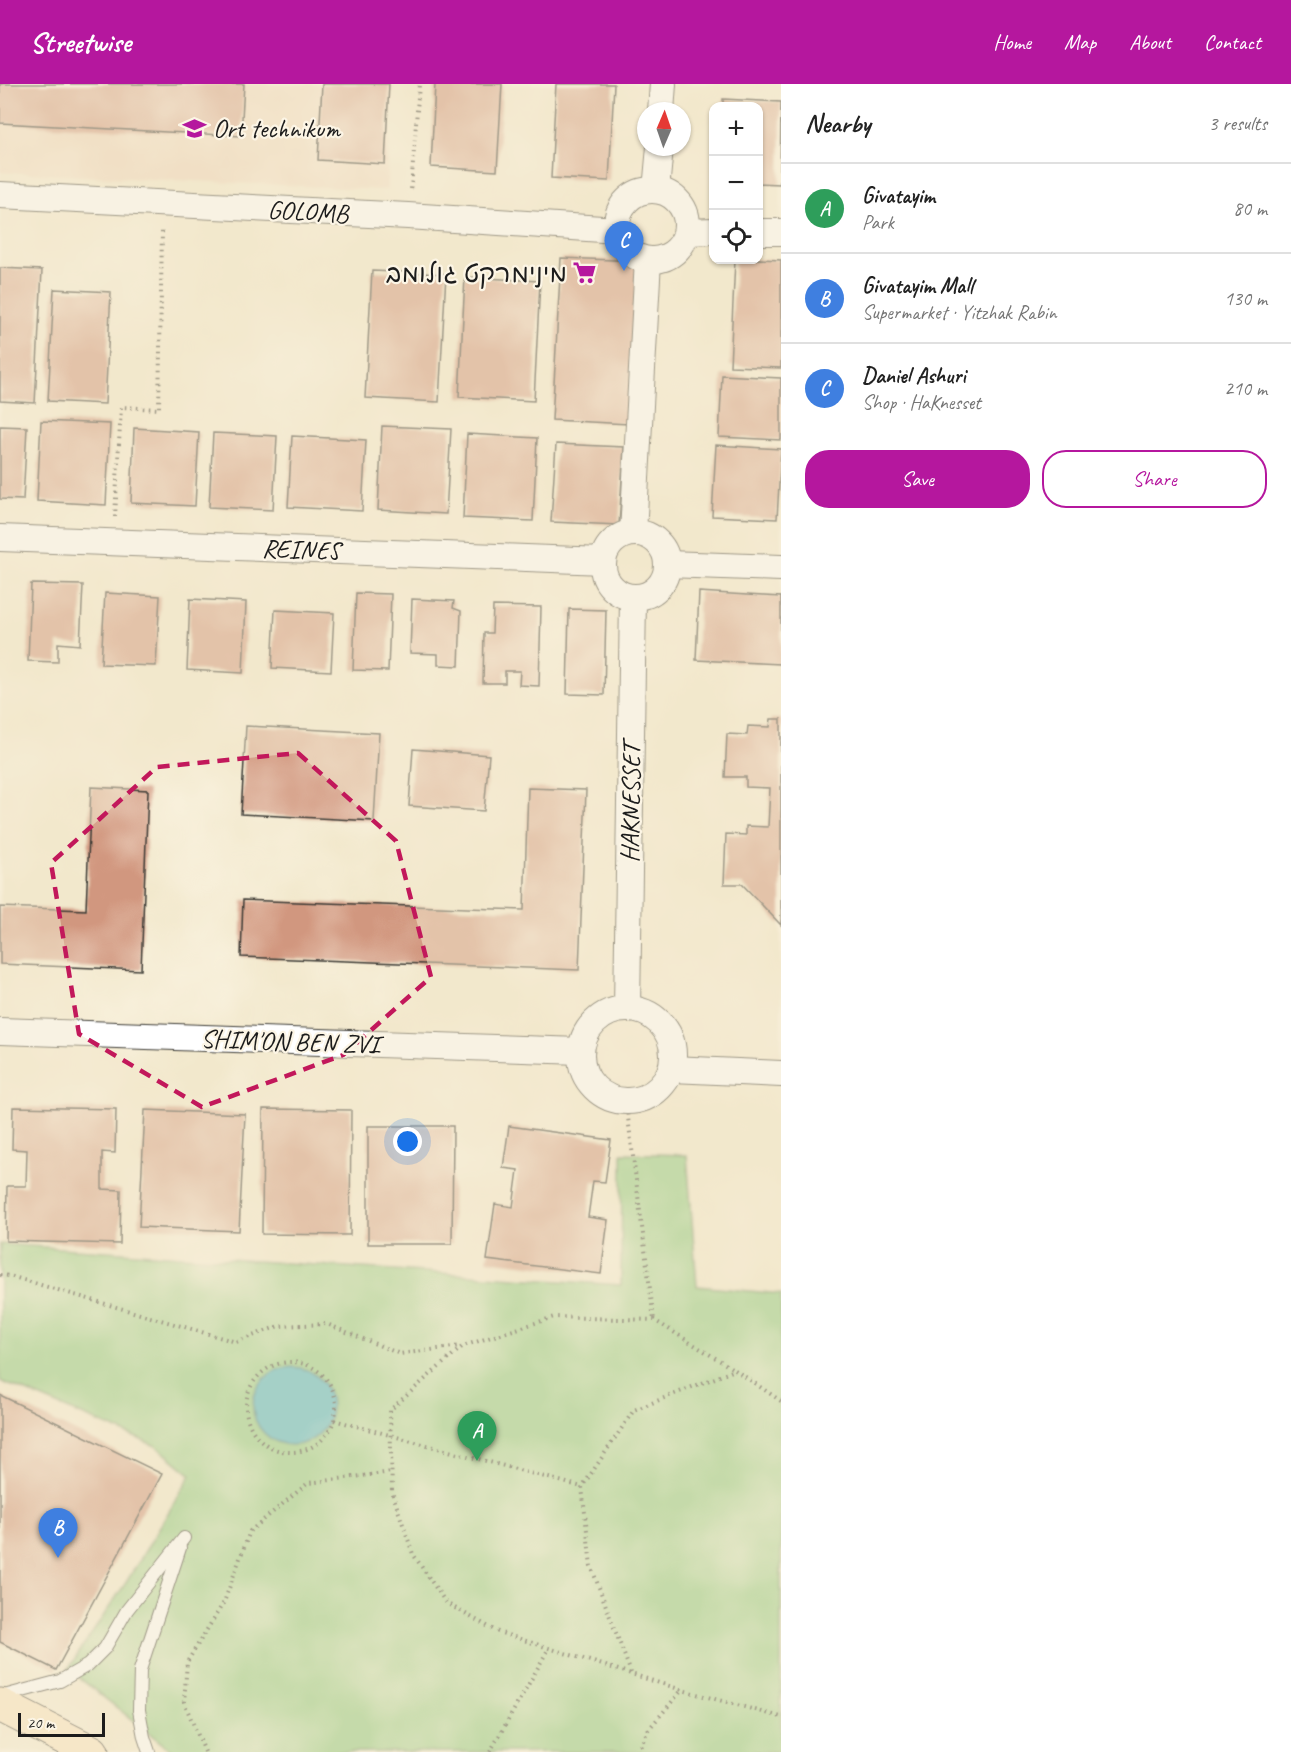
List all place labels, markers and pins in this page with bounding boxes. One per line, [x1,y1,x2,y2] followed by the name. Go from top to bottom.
[213,112,342,145] place label: Ort technikum
[182,115,208,141] school or university icon: Ort technikum
[604,222,644,271] pin: C
[386,257,567,290] place label: מינימרקט גולומב
[572,260,598,286] supermarket icon: מינימרקט גולומב
[458,1412,496,1461] pin: A
[38,1508,78,1558] pin: B

